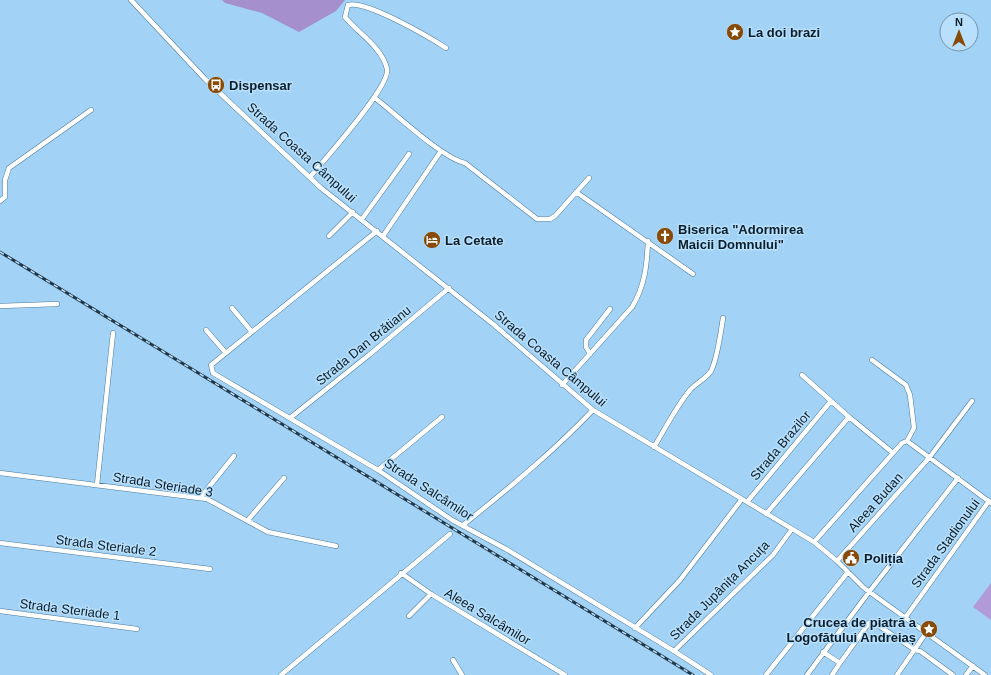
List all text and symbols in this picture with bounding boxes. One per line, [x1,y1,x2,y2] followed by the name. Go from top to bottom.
[939,12,979,52] north arrow
[955,16,963,28] text: N
[725,22,745,42] place icon: La doi brazi
[748,25,820,40] place label: La doi brazi
[206,75,226,95] bus stop icon: Dispensar
[229,78,292,93] place label: Dispensar
[244,99,359,205] street label: Strada Coasta Câmpului
[678,222,804,252] place label: Biserica "Adormirea Maicii Domnului"
[655,226,675,246] church icon: Biserica "Adormirea Maicii Domnului"
[422,230,442,250] hotel icon: La Cetate
[445,233,504,248] place label: La Cetate
[313,302,414,388] street label: Strada Dan Brătianu
[492,307,610,410] street label: Strada Coasta Câmpului
[747,407,814,483] street label: Strada Brazilor
[382,455,476,524] street label: Strada Salcâmilor
[112,469,214,500] street label: Strada Steriade 3
[845,470,906,535] street label: Aleea Budan
[908,496,983,591] street label: Strada Stadionului
[55,532,157,559] street label: Strada Steriade 2
[667,537,773,643] street label: Strada Jupânița Ancuța
[841,548,861,568] public building icon: Poliția
[864,551,904,566] place label: Poliția
[442,585,534,648] street label: Aleea Salcâmilor
[19,596,121,623] street label: Strada Steriade 1
[786,615,917,645] place label: Crucea de piatră a Logofătului Andreiaș
[919,619,939,639] place icon: Crucea de piatră a Logofătului Andreiaș

